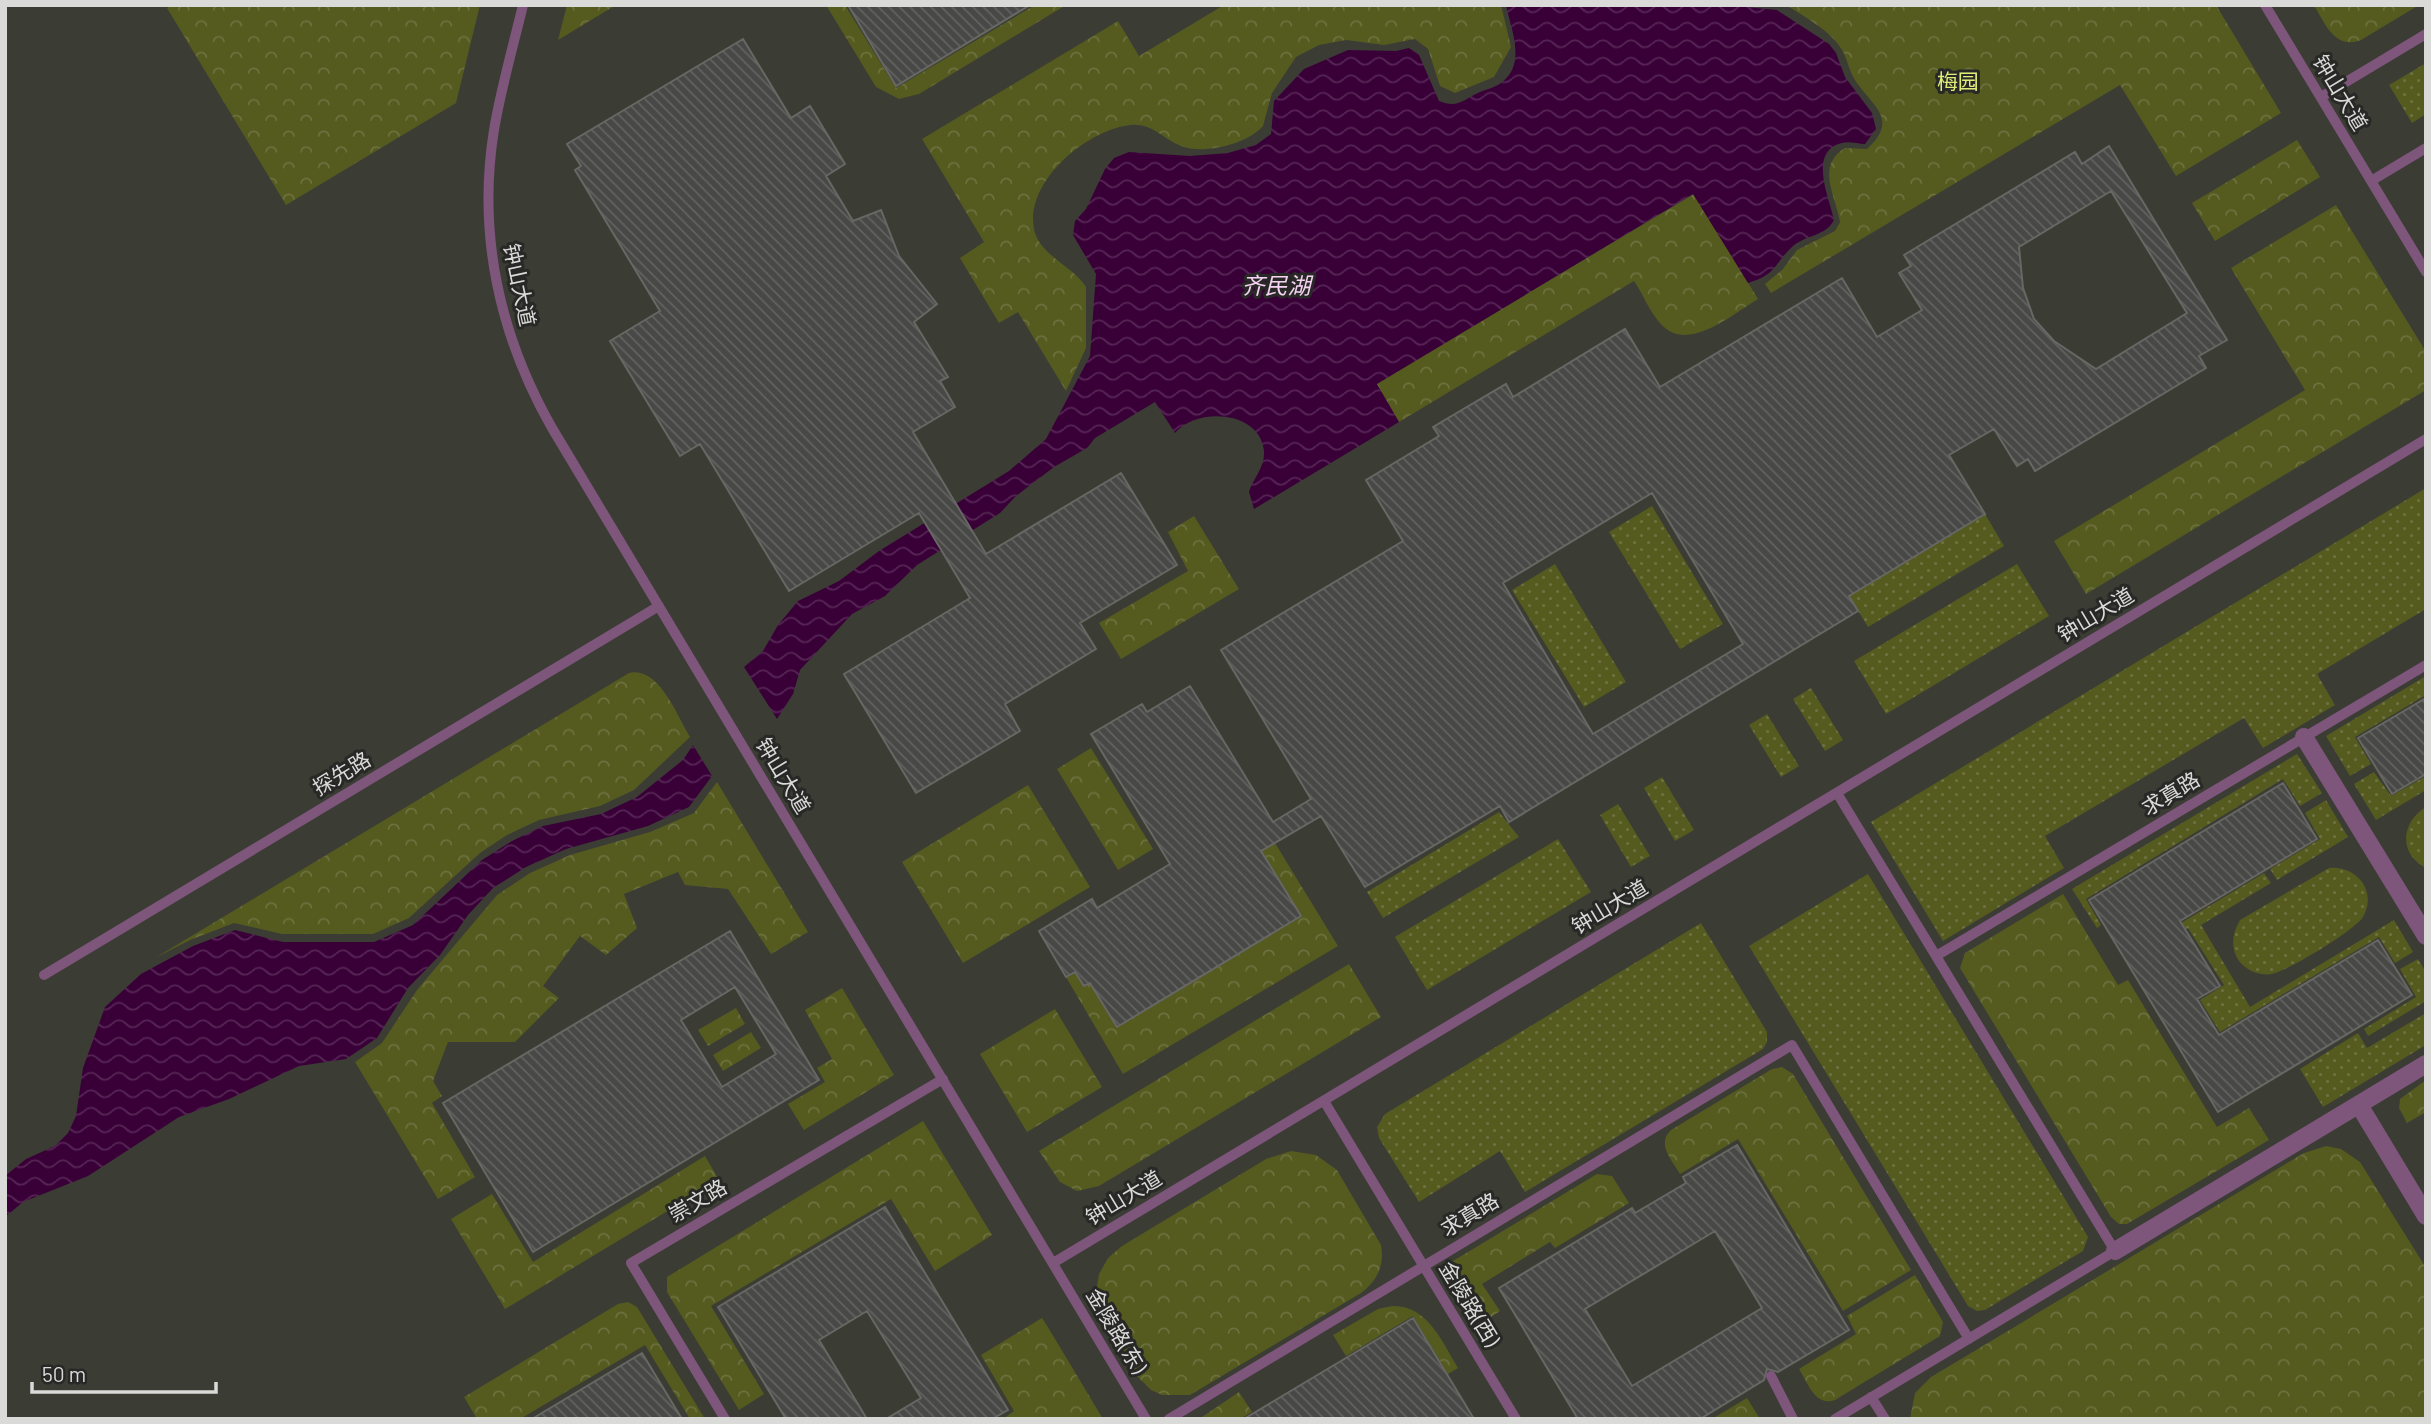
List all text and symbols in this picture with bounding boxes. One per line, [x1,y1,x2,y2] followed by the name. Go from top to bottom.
[2309,50,2374,135] street label: 钟山大道
[1937,68,1979,93] park label: 梅园
[500,241,541,328] street label: 钟山大道
[1242,271,1314,299] water label: 齐民湖
[2053,581,2138,646] street label: 钟山大道
[752,733,817,818] street label: 钟山大道
[308,746,375,800] street label: 探先路
[2137,766,2204,820] street label: 求真路
[1567,873,1652,938] street label: 钟山大道
[1081,1164,1166,1229] street label: 钟山大道
[664,1173,731,1226] street label: 崇文路
[1436,1187,1503,1241] street label: 求真路
[1435,1256,1506,1351] street label: 金陵路(西)
[1082,1283,1153,1378] street label: 金陵路(东)
[32,1350,215,1394] scale bar
[42,1361,86,1386] text: 50 m

